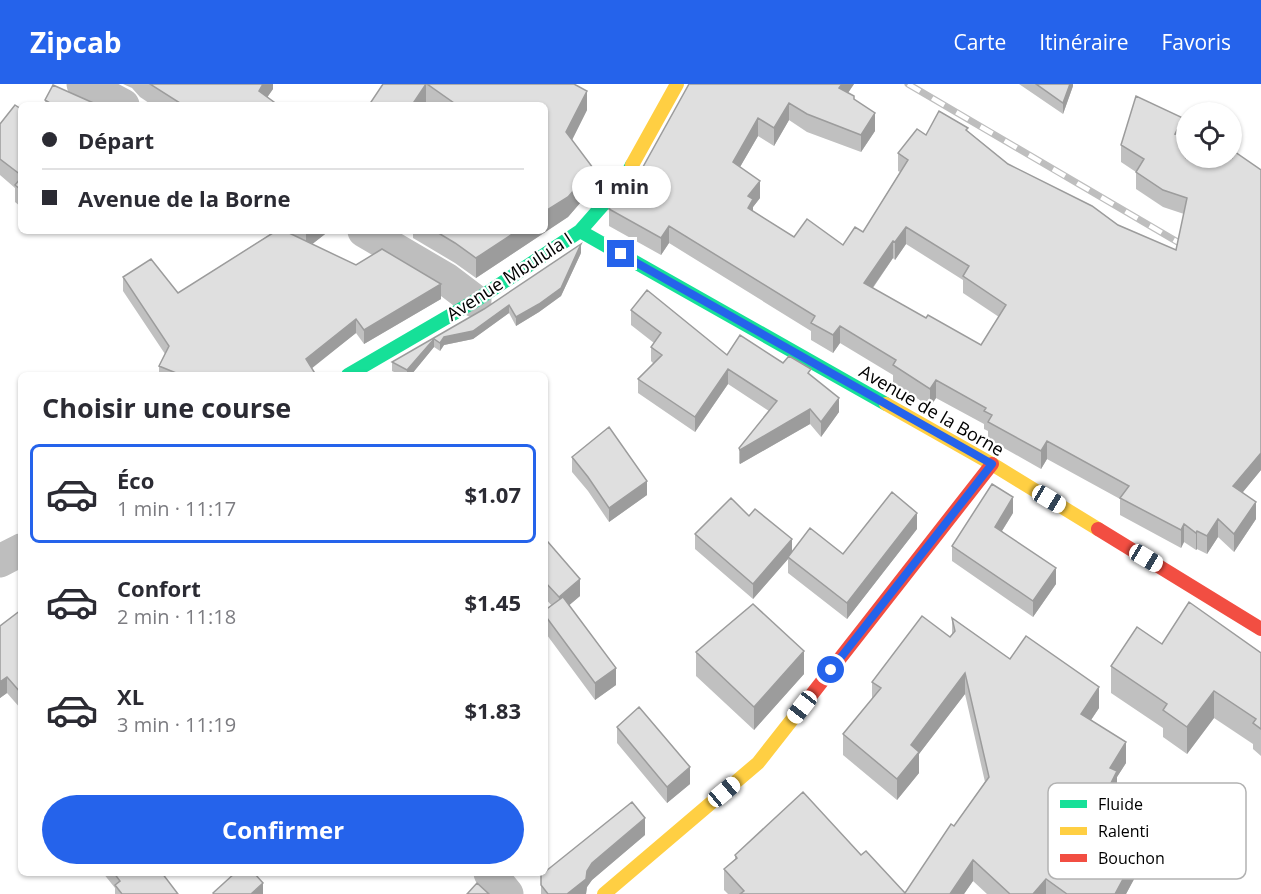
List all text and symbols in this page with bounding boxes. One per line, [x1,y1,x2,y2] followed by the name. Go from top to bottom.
[30,23,122,61] text: Zipcab
[953,28,1006,56] text: Carte
[1039,28,1128,56] text: Itinéraire
[1161,28,1231,56] text: Favoris
[1176,102,1242,168] map controls
[1176,102,1242,168] button: locate
[78,125,154,155] text: Départ
[572,167,670,209] callout: 1 min
[594,173,649,200] text: 1 min
[78,183,291,213] text: Avenue de la Borne
[441,226,577,326] street label: Avenue Mbulula I
[607,240,634,267] route end
[855,359,1009,461] street label: Avenue de la Borne
[42,389,291,426] text: Choisir une course
[117,465,154,495] text: Éco
[45,467,99,521] icon: car
[464,479,521,509] text: $1.07
[1029,482,1069,516] car
[117,495,236,522] text: 1 min · 11:17
[1126,541,1166,575] car
[117,573,201,603] text: Confort
[45,575,99,629] icon: car
[464,587,521,617] text: $1.45
[117,603,236,630] text: 2 min · 11:18
[817,656,844,683] route start
[117,681,144,711] text: XL
[45,683,99,737] icon: car
[784,687,820,727] car
[464,695,521,725] text: $1.83
[117,711,236,738] text: 3 min · 11:19
[704,774,744,810] car
[1048,783,1246,879] legend
[1098,793,1143,815] text: Fluide
[42,795,524,864] button: Confirmer
[1098,820,1149,842] text: Ralenti
[1098,847,1165,869] text: Bouchon

